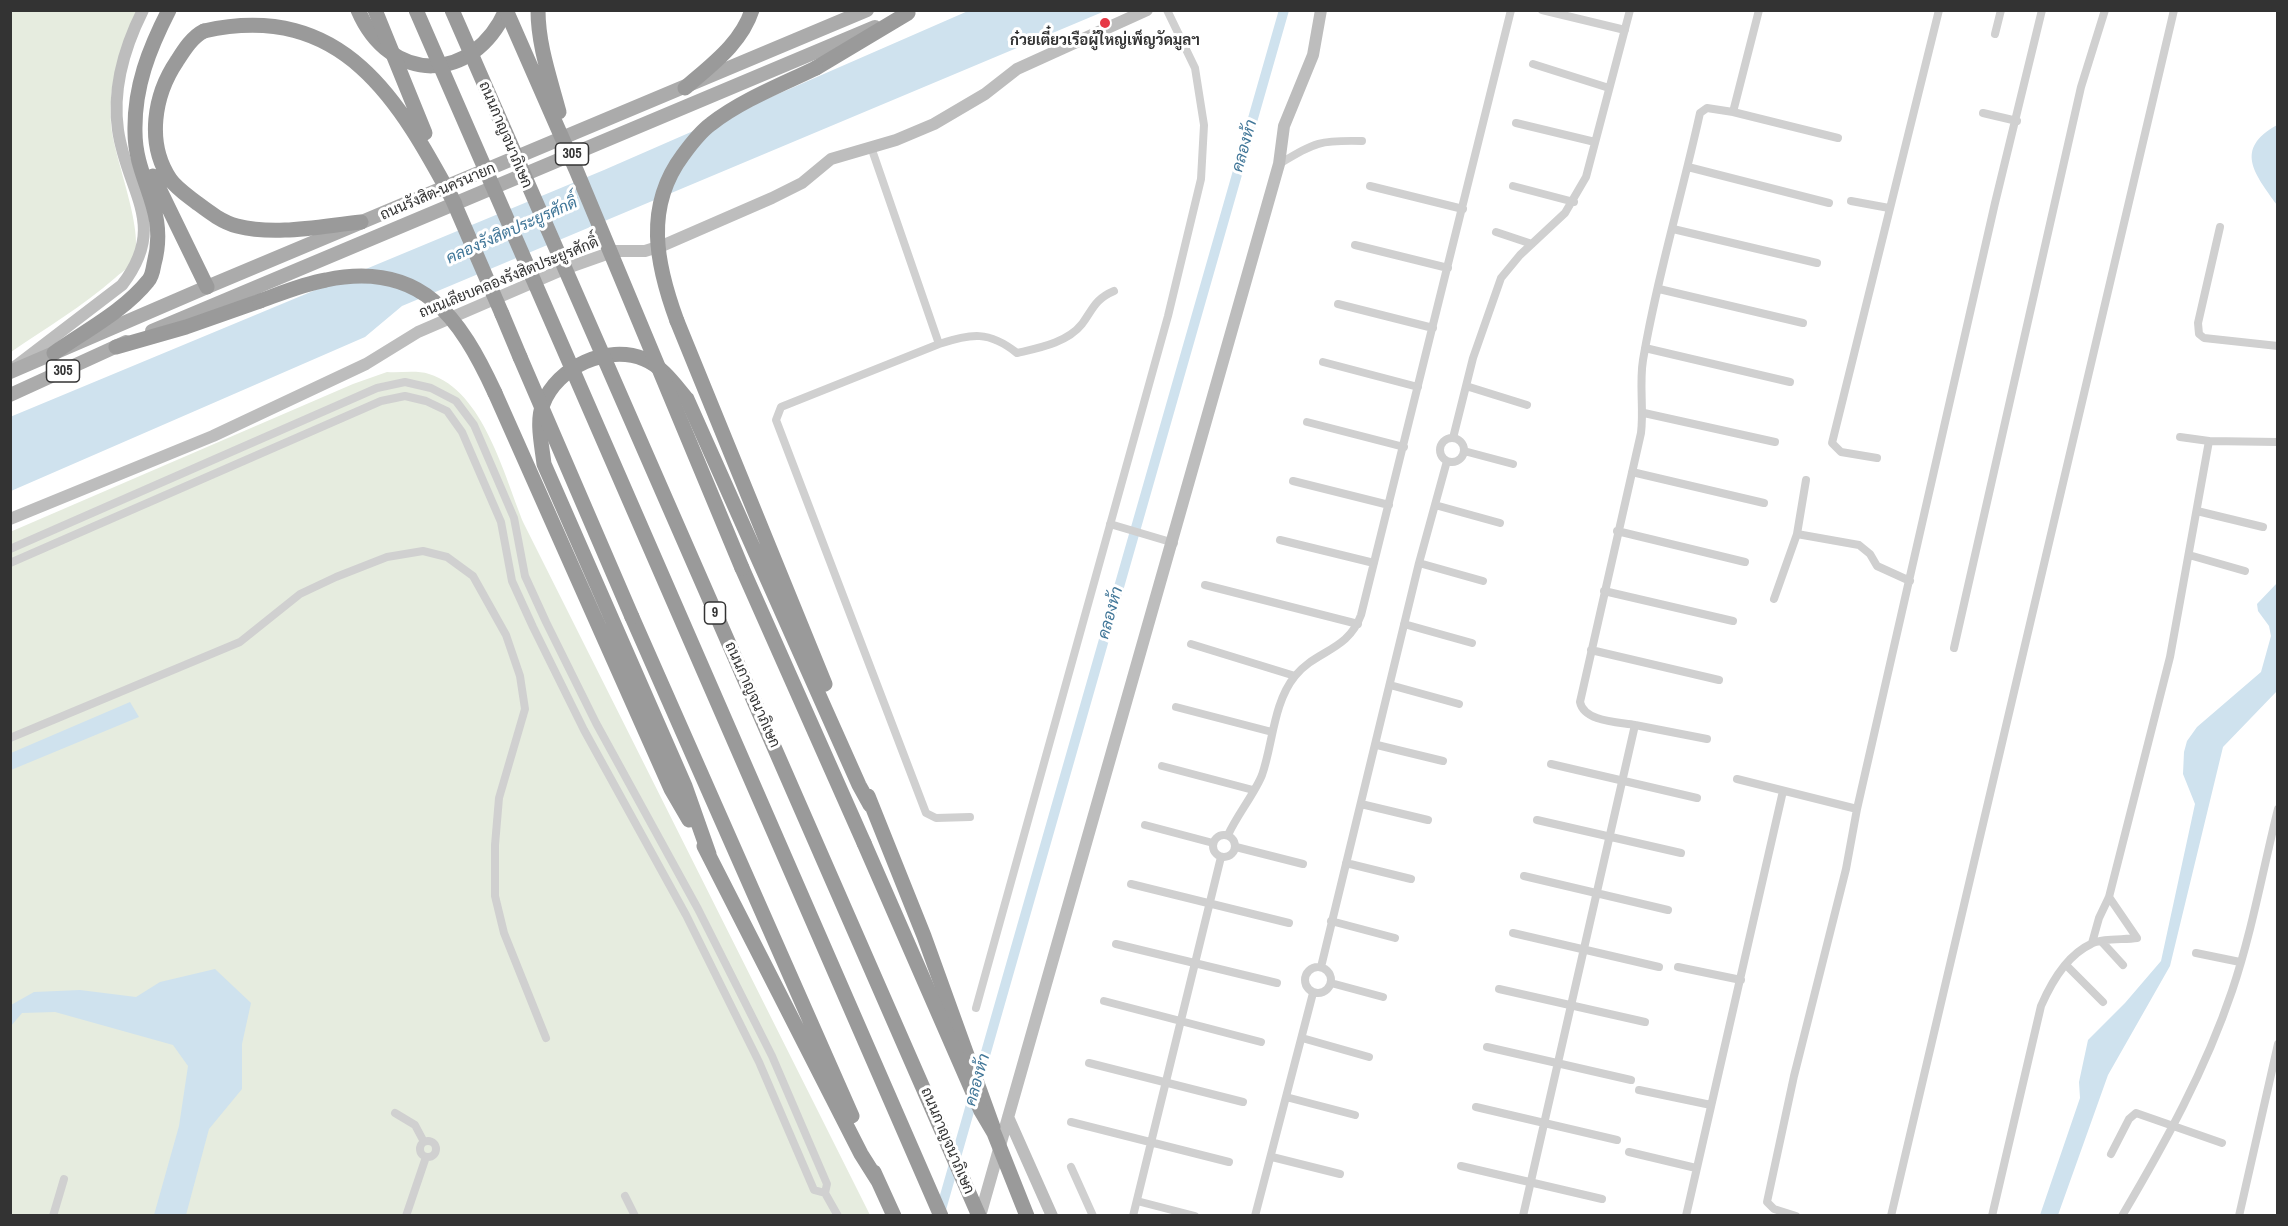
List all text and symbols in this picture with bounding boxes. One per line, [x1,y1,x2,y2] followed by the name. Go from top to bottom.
[1098,16,1112,30] marker: ก๋วยเตี๋ยวเรือผู้ใหญ่เพ็ญวัดมูลฯ
[1010,32,1200,50] place label: ก๋วยเตี๋ยวเรือผู้ใหญ่เพ็ญวัดมูลฯ
[474,79,536,191] street label: ถนนกาญจนาภิเษก
[1228,118,1262,174] water label: คลองห้า
[556,143,588,165] road number: 305
[378,160,498,224] street label: ถนนรังสิต-นครนายก
[443,193,581,269] water label: คลองรังสิตประยูรศักดิ์
[417,234,601,322] street label: ถนนเลียบคลองรังสิตประยูรศักดิ์
[46,360,80,382] road number: 305
[1094,585,1128,641] water label: คลองห้า
[704,602,726,624] road number: 9
[721,639,783,751] street label: ถนนกาญจนาภิเษก
[961,1052,995,1108] water label: คลองห้า
[916,1085,978,1197] street label: ถนนกาญจนาภิเษก

